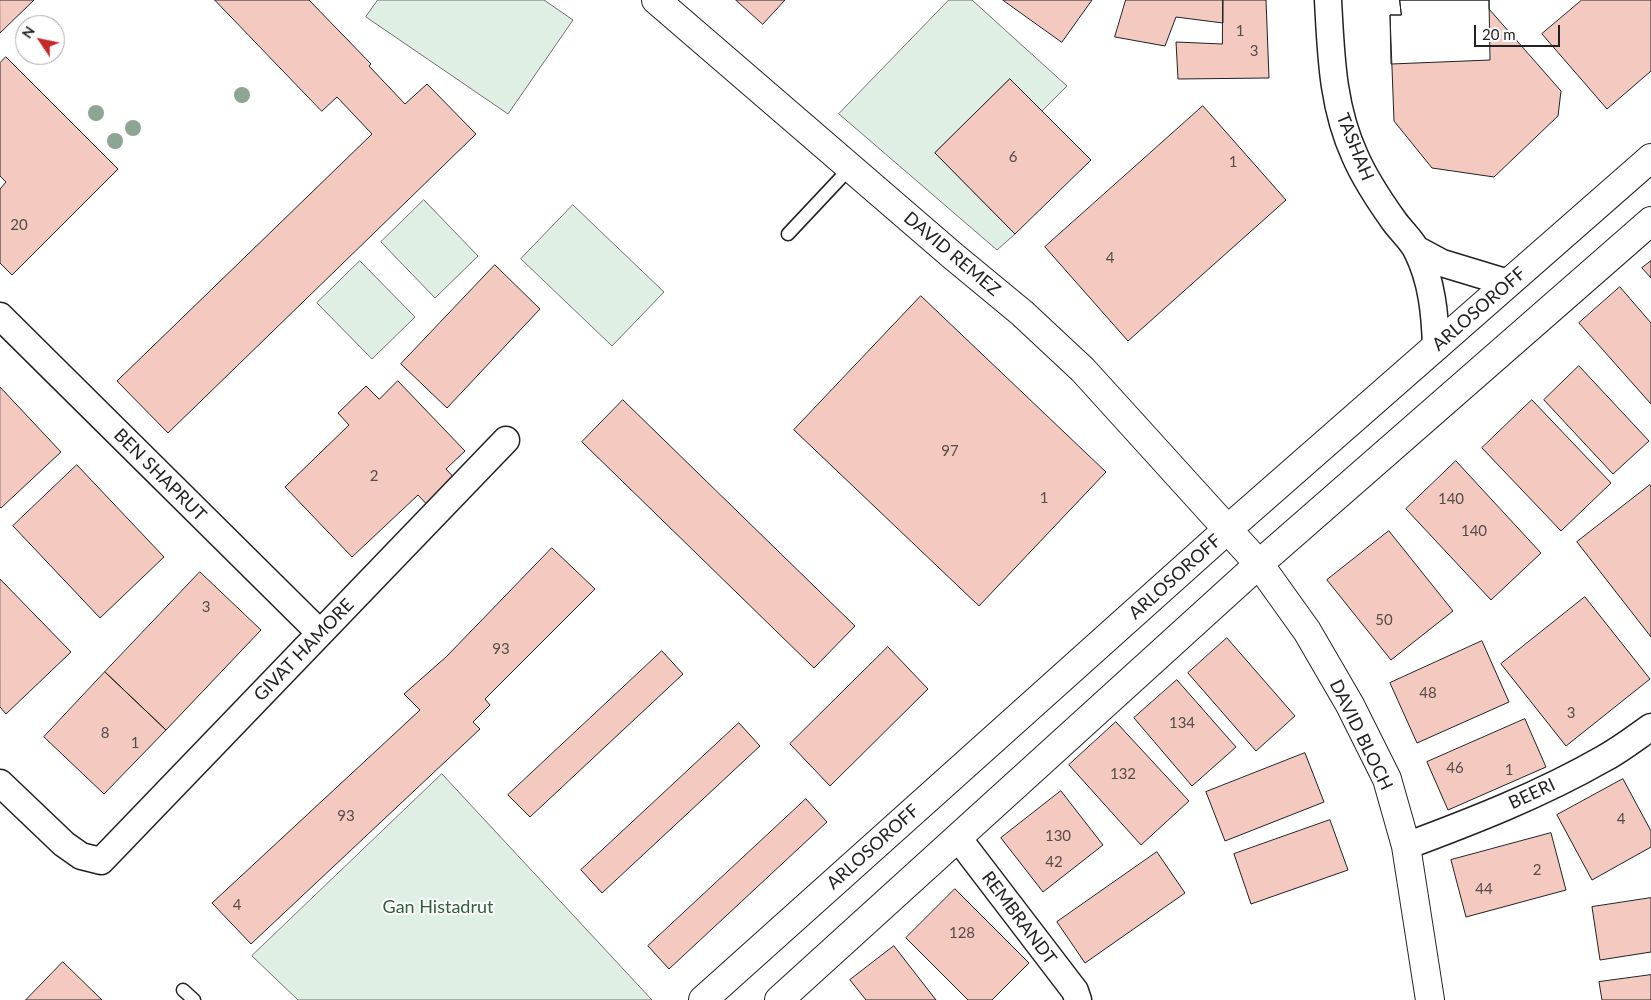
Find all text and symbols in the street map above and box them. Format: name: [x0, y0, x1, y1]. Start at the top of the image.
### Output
north arrow: [15, 15, 65, 65]
scale bar: [1476, 15, 1562, 47]
house number: 1: [1236, 22, 1244, 40]
text: N: [18, 23, 38, 41]
text: 20 m: [1482, 25, 1516, 43]
house number: 3: [1250, 42, 1258, 60]
street label: TASHAH: [1332, 110, 1378, 184]
house number: 6: [1009, 148, 1017, 166]
house number: 1: [1229, 153, 1237, 171]
street label: DAVID REMEZ: [899, 207, 1005, 301]
house number: 20: [10, 216, 28, 234]
house number: 4: [1106, 249, 1114, 267]
street label: ARLOSOROFF: [1428, 263, 1530, 355]
street label: BEN SHAPRUT: [109, 424, 211, 526]
house number: 97: [941, 442, 959, 460]
house number: 2: [370, 467, 378, 485]
house number: 1: [1040, 489, 1048, 507]
house number: 140: [1438, 490, 1464, 508]
house number: 140: [1461, 522, 1487, 540]
street label: ARLOSOROFF: [1124, 530, 1226, 624]
street label: GIVAT HAMORE: [250, 594, 358, 706]
house number: 3: [202, 598, 210, 616]
house number: 50: [1375, 611, 1393, 629]
house number: 93: [492, 640, 510, 658]
street label: DAVID BLOCH: [1325, 676, 1397, 794]
house number: 48: [1419, 684, 1437, 702]
house number: 3: [1567, 704, 1575, 722]
house number: 134: [1169, 714, 1195, 732]
house number: 8: [101, 724, 109, 742]
house number: 1: [131, 734, 139, 752]
house number: 46: [1446, 759, 1464, 777]
house number: 1: [1505, 761, 1513, 779]
house number: 132: [1110, 765, 1136, 783]
street label: BEERI: [1505, 774, 1559, 814]
street label: ARLOSOROFF: [822, 800, 924, 894]
house number: 93: [337, 807, 355, 825]
house number: 4: [1617, 810, 1625, 828]
house number: 130: [1045, 827, 1071, 845]
house number: 42: [1045, 853, 1063, 871]
house number: 2: [1533, 861, 1541, 879]
street label: REMBRANDT: [977, 867, 1061, 969]
house number: 44: [1475, 880, 1493, 898]
house number: 4: [233, 896, 241, 914]
park label: Gan Histadrut: [383, 896, 493, 918]
house number: 128: [949, 924, 975, 942]

